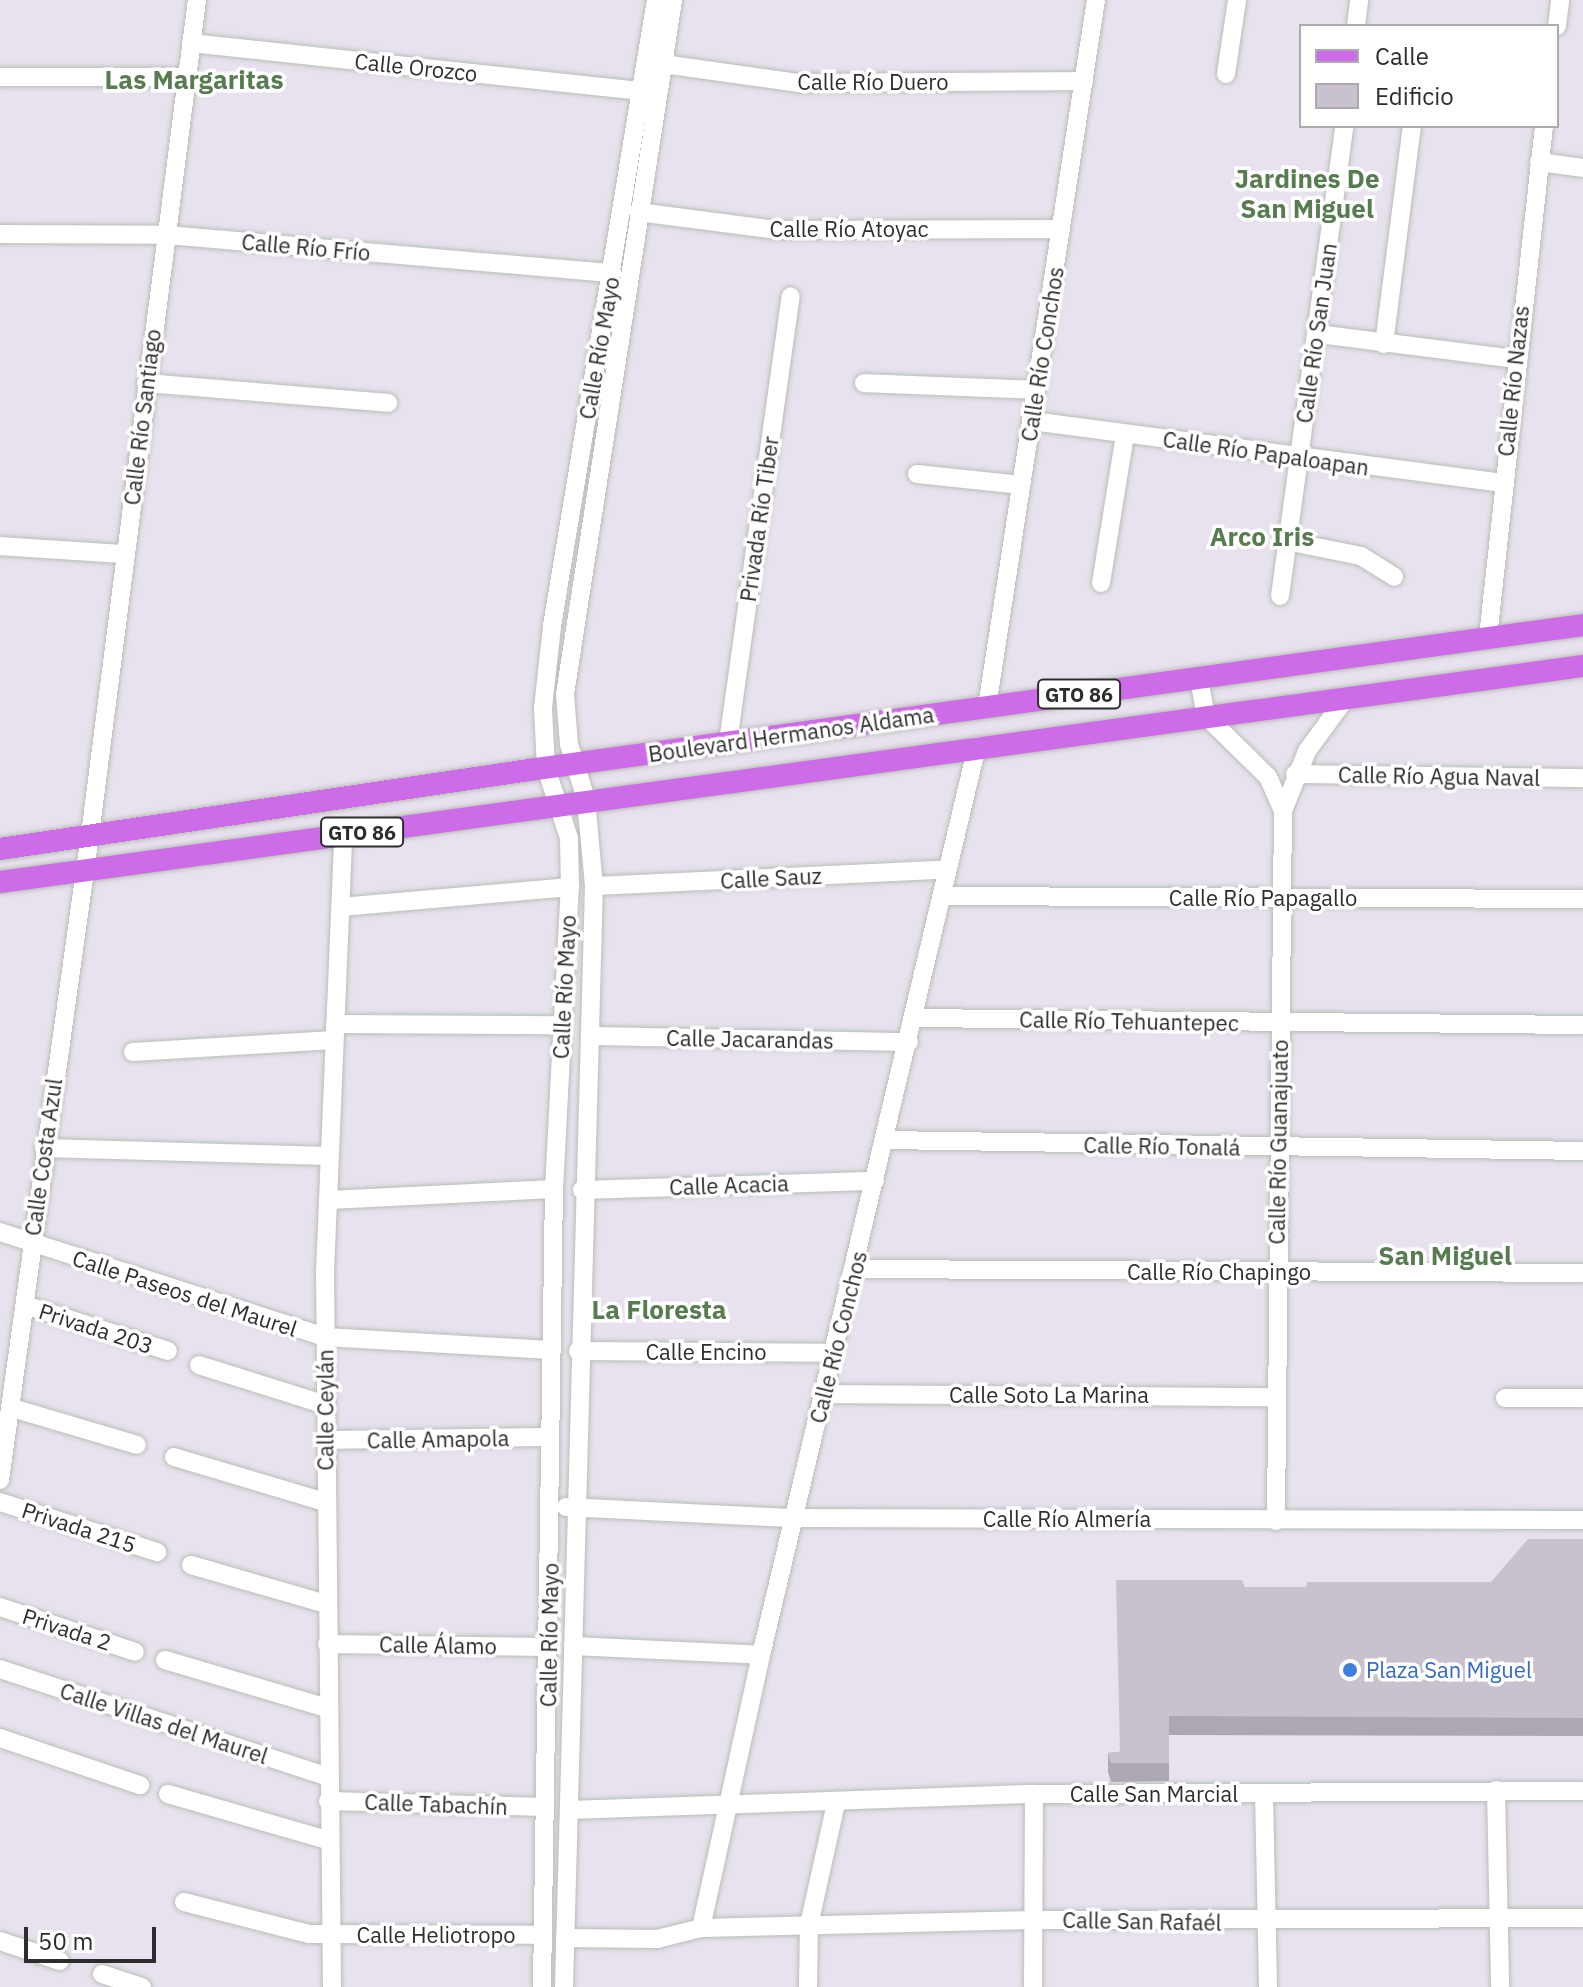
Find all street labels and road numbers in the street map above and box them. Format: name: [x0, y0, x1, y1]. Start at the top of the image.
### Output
street label: Calle Orozco: [353, 47, 479, 87]
street label: Calle Río Duero: [797, 69, 949, 95]
street label: Calle Río Atoyac: [770, 216, 928, 242]
street label: Calle Río Frío: [240, 228, 372, 266]
street label: Calle Río San Juan: [1290, 241, 1342, 425]
street label: Calle Río Conchos: [1015, 265, 1069, 443]
street label: Calle Río Mayo: [573, 275, 625, 421]
street label: Calle Río Nazas: [1492, 304, 1534, 458]
street label: Calle Río Santiago: [118, 327, 166, 507]
street label: Calle Río Papaloapan: [1161, 425, 1371, 481]
street label: Privada Río Tiber: [734, 435, 784, 603]
road number: GTO 86: [1037, 678, 1121, 710]
street label: Boulevard Hermanos Aldama: [646, 701, 936, 767]
street label: Calle Río Agua Naval: [1338, 761, 1540, 791]
road number: GTO 86: [320, 816, 404, 848]
street label: Calle Sauz: [719, 862, 823, 894]
street label: Calle Río Papagallo: [1169, 885, 1357, 911]
street label: Calle Río Mayo: [547, 914, 581, 1060]
street label: Calle Río Tehuantepec: [1019, 1006, 1239, 1036]
street label: Calle Jacarandas: [666, 1024, 834, 1054]
street label: Calle Río Guanajuato: [1263, 1039, 1293, 1245]
street label: Calle Costa Azul: [19, 1077, 67, 1237]
street label: Calle Río Tonalá: [1083, 1131, 1241, 1161]
street label: Calle Acacia: [669, 1170, 789, 1200]
street label: Calle Paseos del Maurel: [69, 1244, 301, 1342]
street label: Calle Río Conchos: [804, 1248, 872, 1426]
street label: Calle Río Chapingo: [1127, 1259, 1311, 1285]
street label: Privada 203: [36, 1297, 156, 1359]
street label: Calle Encino: [645, 1339, 767, 1365]
street label: Calle Ceylán: [312, 1349, 338, 1471]
street label: Calle Soto La Marina: [949, 1382, 1149, 1408]
street label: Calle Amapola: [367, 1425, 509, 1453]
street label: Privada 215: [19, 1496, 139, 1558]
street label: Calle Río Almería: [983, 1506, 1151, 1532]
street label: Calle Río Mayo: [535, 1563, 563, 1707]
street label: Privada 2: [19, 1602, 115, 1656]
street label: Calle Álamo: [379, 1631, 497, 1659]
street label: Calle Villas del Maurel: [57, 1677, 271, 1769]
street label: Calle San Marcial: [1070, 1781, 1238, 1807]
street label: Calle Tabachín: [364, 1788, 508, 1820]
street label: Calle San Rafaél: [1062, 1906, 1222, 1936]
street label: Calle Heliotropo: [356, 1922, 516, 1948]

